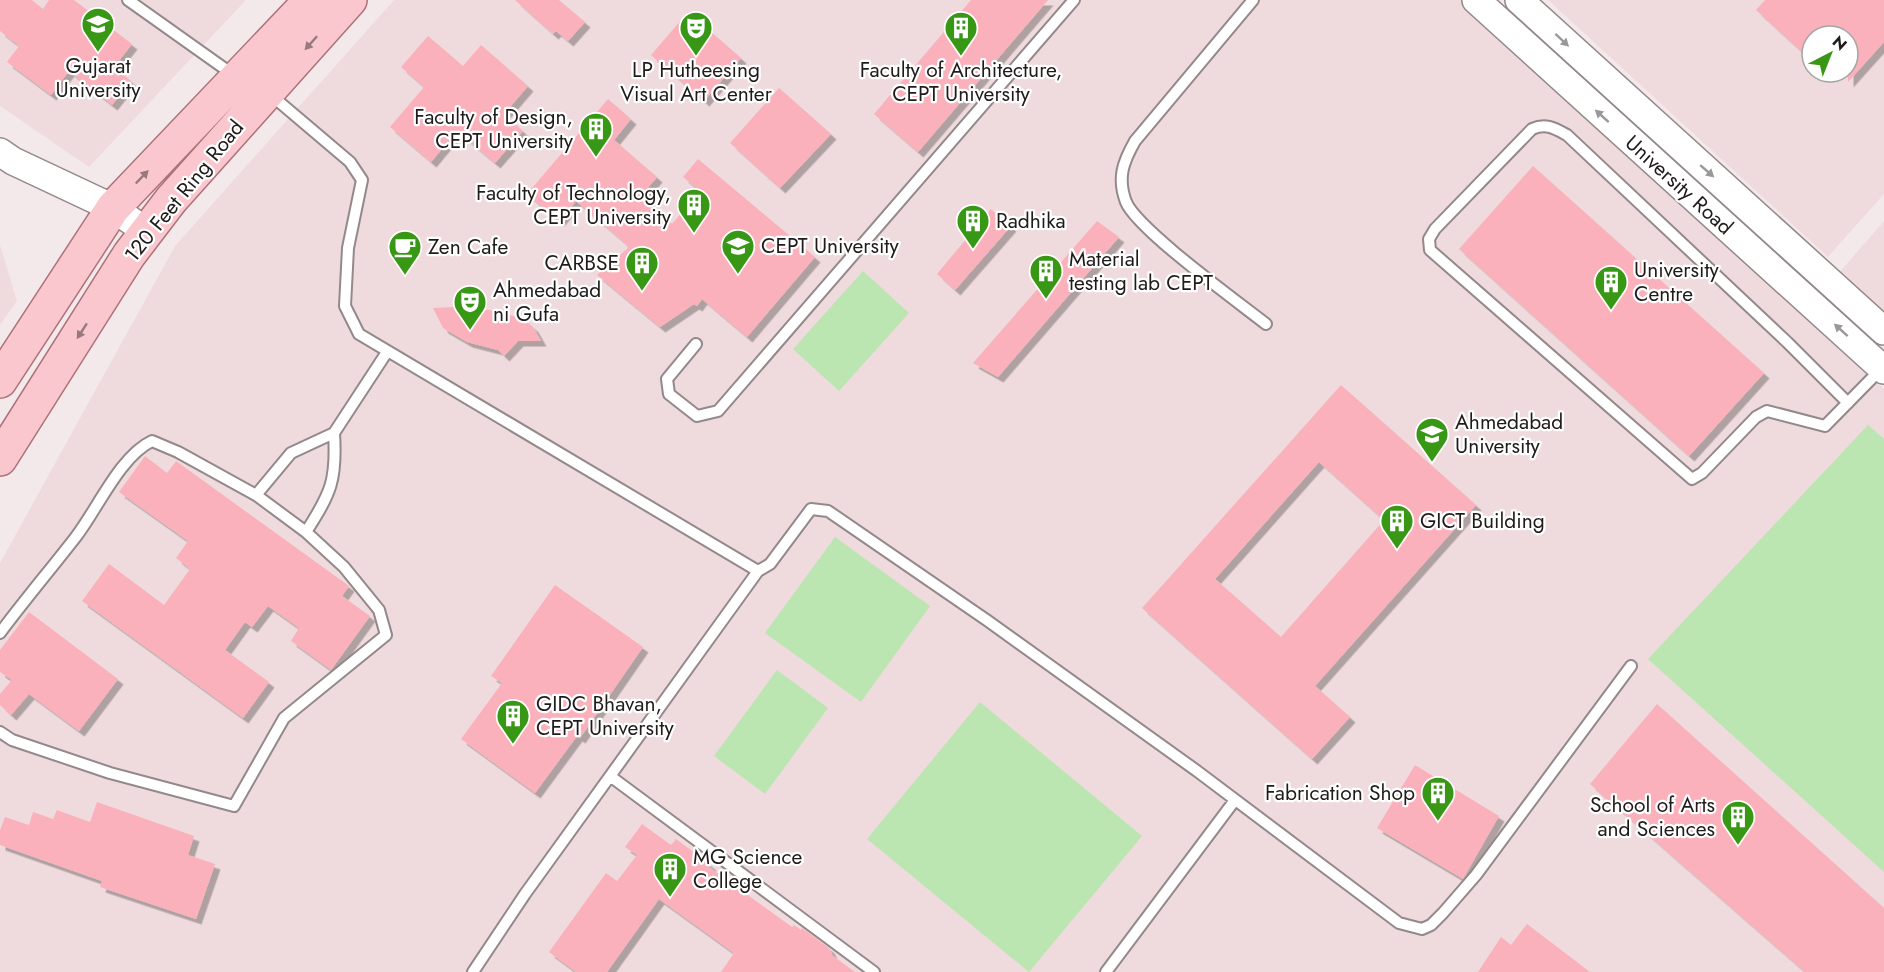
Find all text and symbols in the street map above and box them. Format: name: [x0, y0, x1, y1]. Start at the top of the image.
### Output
school or university icon: Gujarat University: [80, 6, 116, 53]
theatre icon: LP Hutheesing Visual Art Center: [678, 10, 714, 57]
building icon: Faculty of Architecture, CEPT University: [943, 10, 979, 57]
north arrow: [1800, 24, 1860, 84]
text: N: [1827, 30, 1852, 56]
one-way arrow: [1554, 33, 1569, 47]
one-way arrow: [304, 36, 318, 51]
place label: Gujarat University: [56, 51, 141, 105]
place label: LP Hutheesing Visual Art Center: [620, 55, 773, 109]
place label: Faculty of Architecture, CEPT University: [860, 55, 1062, 109]
place label: Faculty of Design, CEPT University: [414, 102, 574, 156]
one-way arrow: [1595, 110, 1610, 123]
building icon: Faculty of Design, CEPT University: [578, 111, 614, 158]
street label: 120 Feet Ring Road: [117, 114, 251, 268]
street label: University Road: [1618, 128, 1740, 242]
one-way arrow: [1699, 164, 1715, 177]
one-way arrow: [135, 169, 149, 184]
place label: Faculty of Technology, CEPT University: [476, 178, 672, 232]
building icon: Faculty of Technology, CEPT University: [676, 187, 712, 234]
building icon: Radhika: [955, 203, 991, 250]
place label: Radhika: [996, 206, 1066, 236]
school or university icon: CEPT University: [720, 228, 756, 275]
cafe icon: Zen Cafe: [387, 229, 423, 276]
place label: CEPT University: [761, 231, 899, 261]
place label: Zen Cafe: [428, 232, 508, 262]
place label: Material testing lab CEPT: [1069, 244, 1213, 298]
building icon: CARBSE: [624, 245, 660, 292]
place label: CARBSE: [545, 248, 619, 278]
building icon: Material testing lab CEPT: [1028, 253, 1064, 300]
place label: University Centre: [1634, 255, 1720, 309]
building icon: University Centre: [1593, 264, 1629, 311]
place label: Ahmedabad ni Gufa: [493, 275, 601, 329]
theatre icon: Ahmedabad ni Gufa: [452, 284, 488, 331]
one-way arrow: [77, 323, 88, 339]
one-way arrow: [1833, 323, 1848, 337]
place label: Ahmedabad University: [1455, 407, 1563, 461]
school or university icon: Ahmedabad University: [1414, 416, 1450, 463]
building icon: GICT Building: [1379, 503, 1415, 550]
place label: GICT Building: [1420, 506, 1545, 536]
place label: GIDC Bhavan, CEPT University: [536, 689, 674, 743]
building icon: GIDC Bhavan, CEPT University: [495, 698, 531, 745]
building icon: Fabrication Shop: [1420, 775, 1456, 822]
place label: Fabrication Shop: [1265, 778, 1415, 808]
place label: School of Arts and Sciences: [1590, 790, 1715, 844]
building icon: School of Arts and Sciences: [1720, 799, 1756, 846]
place label: MG Science College: [693, 842, 802, 896]
building icon: MG Science College: [652, 851, 688, 898]

